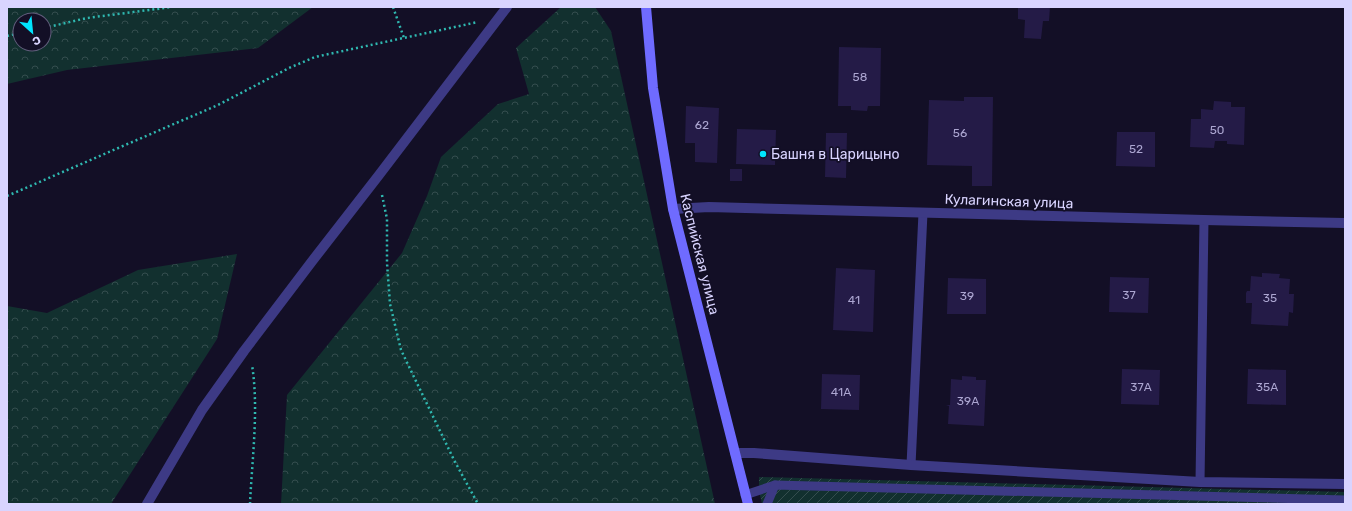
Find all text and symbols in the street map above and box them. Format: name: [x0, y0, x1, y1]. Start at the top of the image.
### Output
north arrow: [12, 12, 52, 52]
text: С: [30, 33, 43, 48]
house number: 58: [853, 70, 867, 84]
house number: 62: [695, 118, 709, 132]
house number: 50: [1210, 123, 1224, 137]
house number: 56: [953, 126, 967, 140]
house number: 52: [1129, 142, 1143, 156]
place label: Башня в Царицыно: [771, 146, 900, 163]
marker: Башня в Царицыно: [758, 149, 768, 159]
street label: Кулагинская улица: [944, 191, 1074, 212]
street label: Каспийская улица: [676, 192, 723, 316]
house number: 37: [1122, 288, 1136, 302]
house number: 39: [960, 289, 974, 303]
house number: 35: [1263, 291, 1277, 305]
house number: 41: [848, 293, 860, 307]
house number: 37А: [1130, 380, 1152, 394]
house number: 35А: [1256, 380, 1278, 394]
house number: 41А: [831, 385, 851, 399]
house number: 39А: [957, 394, 979, 408]

